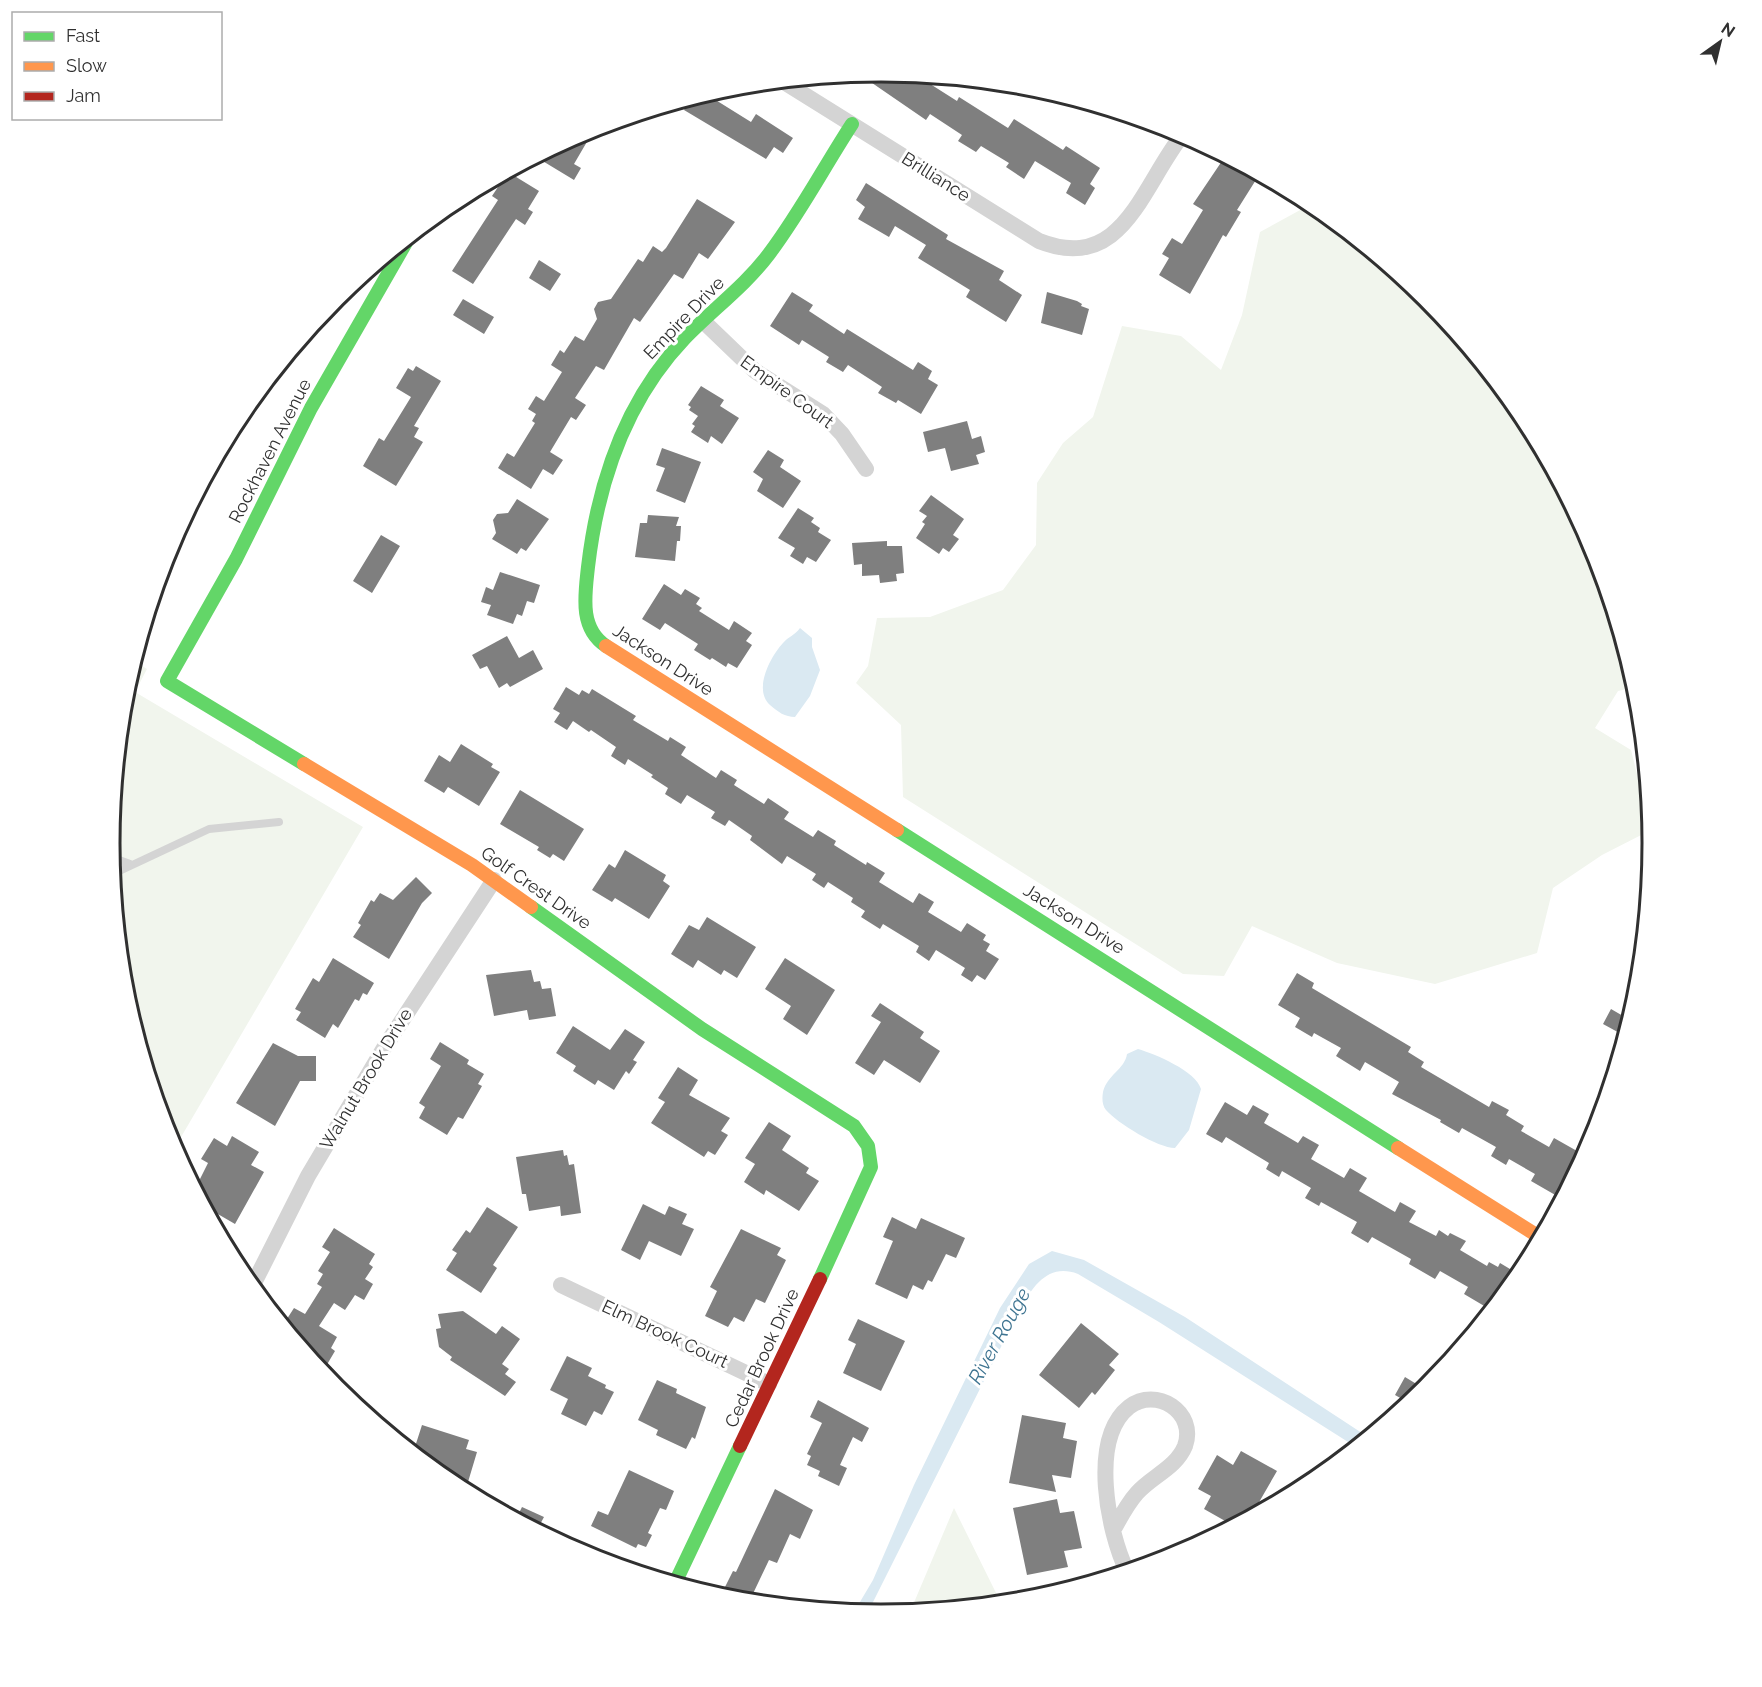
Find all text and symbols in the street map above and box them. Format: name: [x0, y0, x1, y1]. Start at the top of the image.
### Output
legend: [12, 12, 222, 120]
north arrow: [1690, 12, 1750, 72]
text: N: [1718, 19, 1738, 41]
text: Fast: [66, 25, 100, 46]
text: Slow: [66, 55, 107, 76]
text: Jam: [66, 85, 101, 106]
street label: Brilliance: [898, 147, 975, 206]
street label: Empire Drive: [639, 272, 729, 363]
street label: Empire Court: [737, 351, 838, 432]
street label: Rockhaven Avenue: [224, 375, 315, 526]
street label: Jackson Drive: [609, 619, 718, 700]
street label: Golf Crest Drive: [477, 842, 596, 934]
street label: Jackson Drive: [1020, 879, 1129, 958]
street label: Walnut Brook Drive: [315, 1004, 416, 1153]
water label: River Rouge: [963, 1283, 1035, 1388]
street label: Cedar Brook Drive: [720, 1285, 803, 1431]
street label: Elm Brook Court: [599, 1295, 732, 1372]

